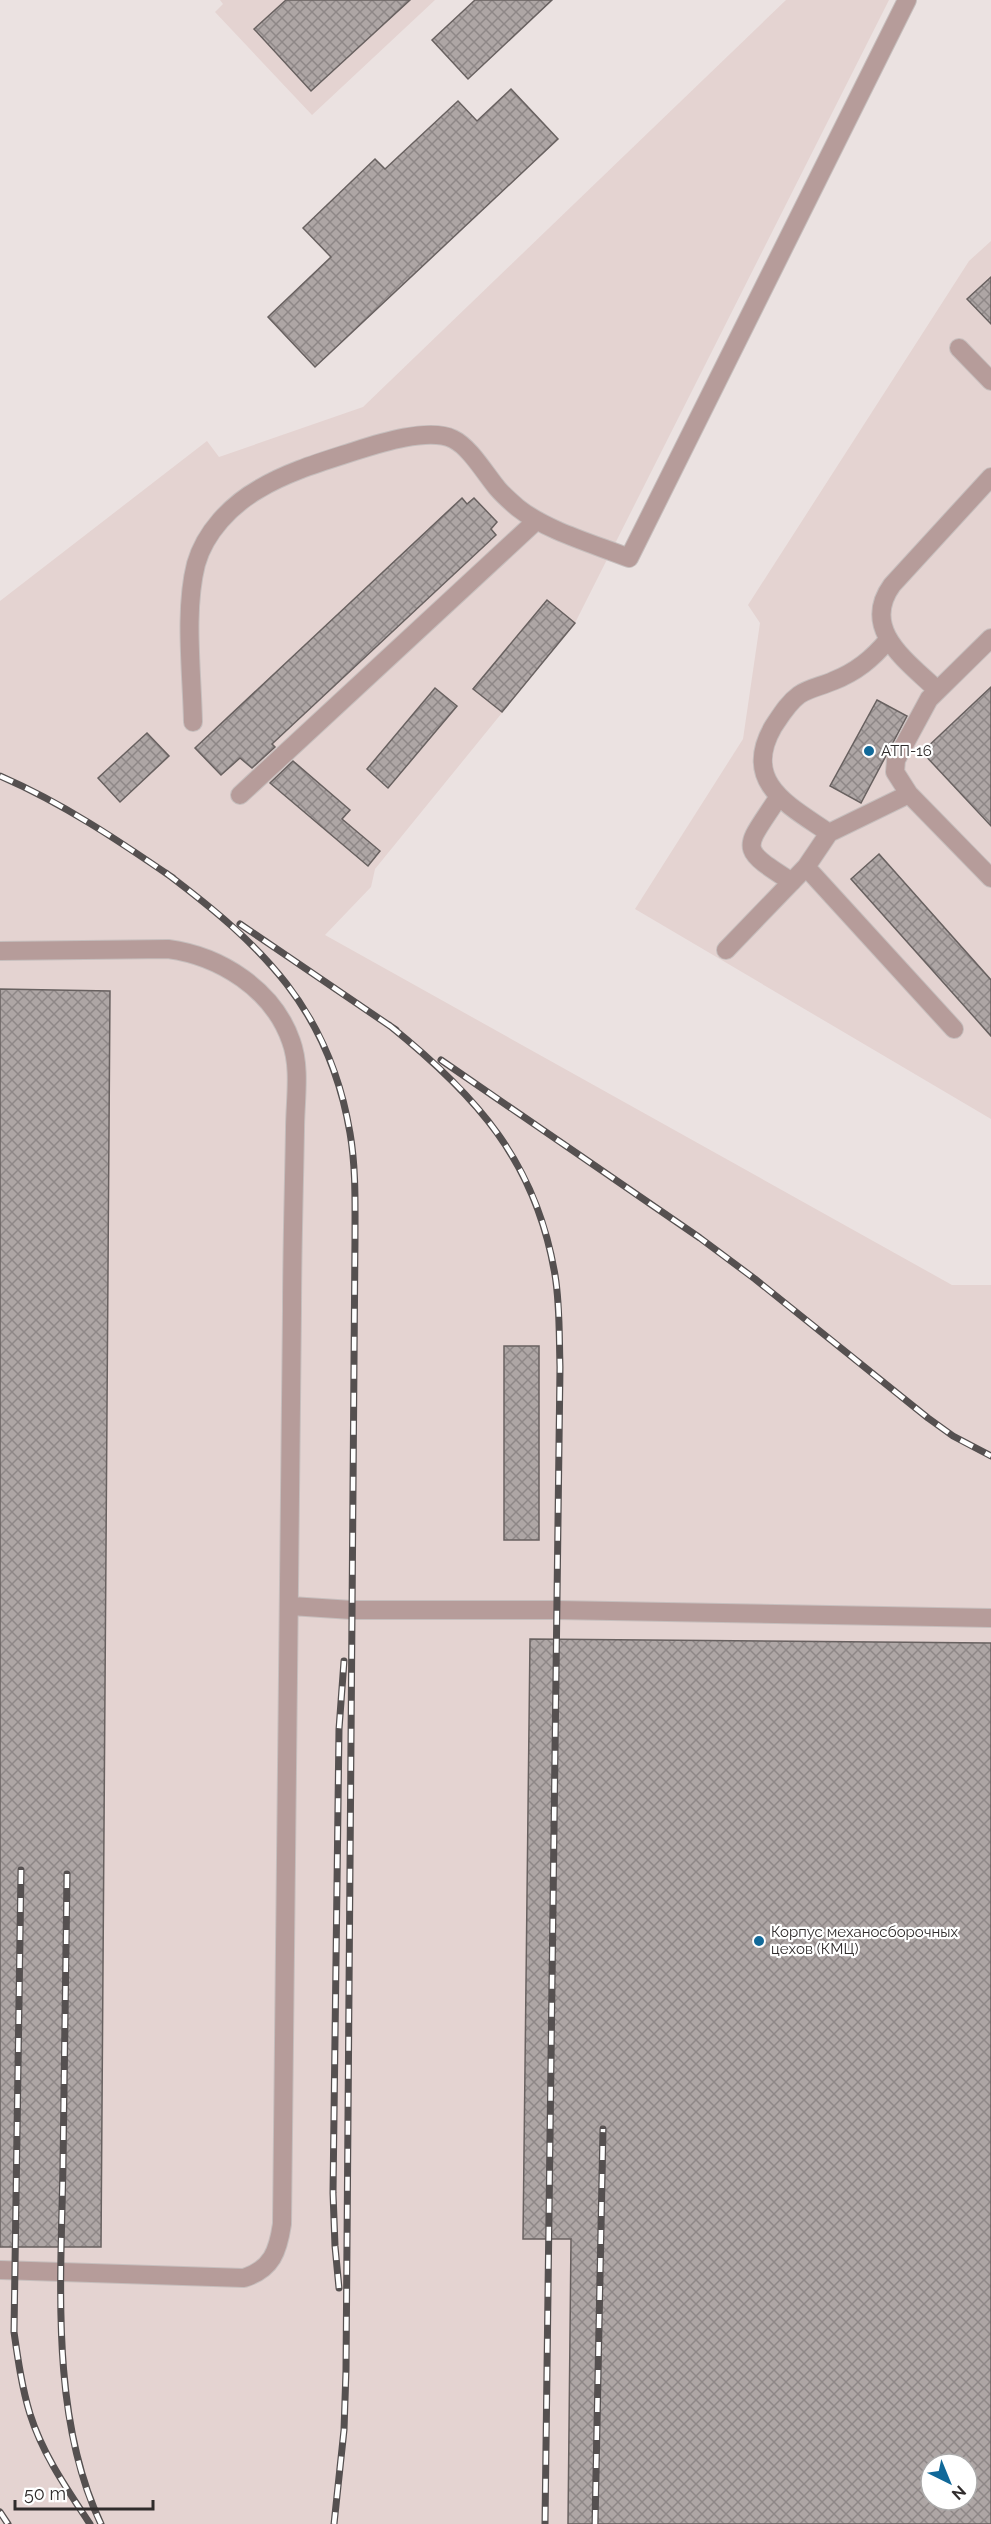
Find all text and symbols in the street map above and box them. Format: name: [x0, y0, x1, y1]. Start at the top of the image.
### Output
place label: АТП-16: [881, 742, 932, 760]
marker: АТП-16: [862, 744, 876, 758]
place label: Корпус механосборочных цехов (КМЦ): [771, 1923, 958, 1958]
marker: Корпус механосборочных цехов (КМЦ): [752, 1934, 766, 1948]
north arrow: [919, 2452, 979, 2512]
scale bar: [15, 2473, 153, 2511]
text: N: [948, 2481, 970, 2504]
text: 50 m: [24, 2483, 66, 2504]

